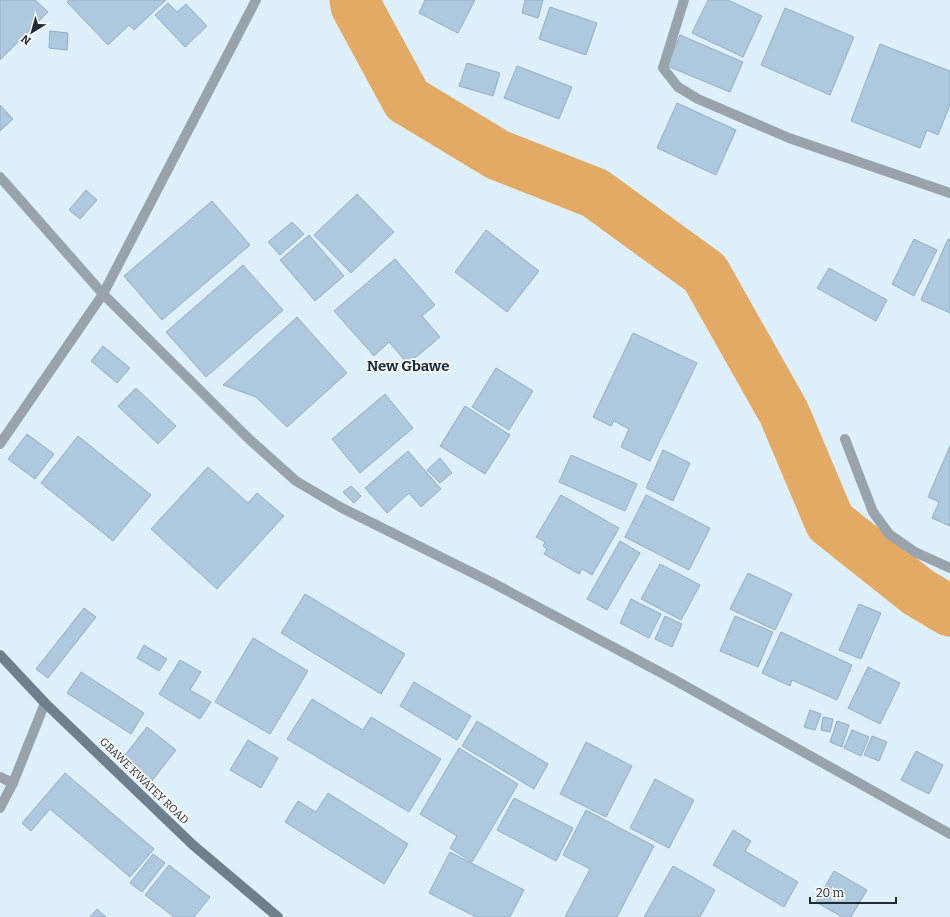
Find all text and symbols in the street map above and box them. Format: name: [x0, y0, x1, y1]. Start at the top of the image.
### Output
north arrow: [12, 12, 52, 52]
text: N: [19, 32, 34, 47]
district label: New Gbawe: [367, 357, 449, 375]
street label: GBAWE KWATEY ROAD: [97, 735, 191, 827]
scale bar: [810, 879, 896, 905]
text: 20 m: [816, 886, 845, 900]

